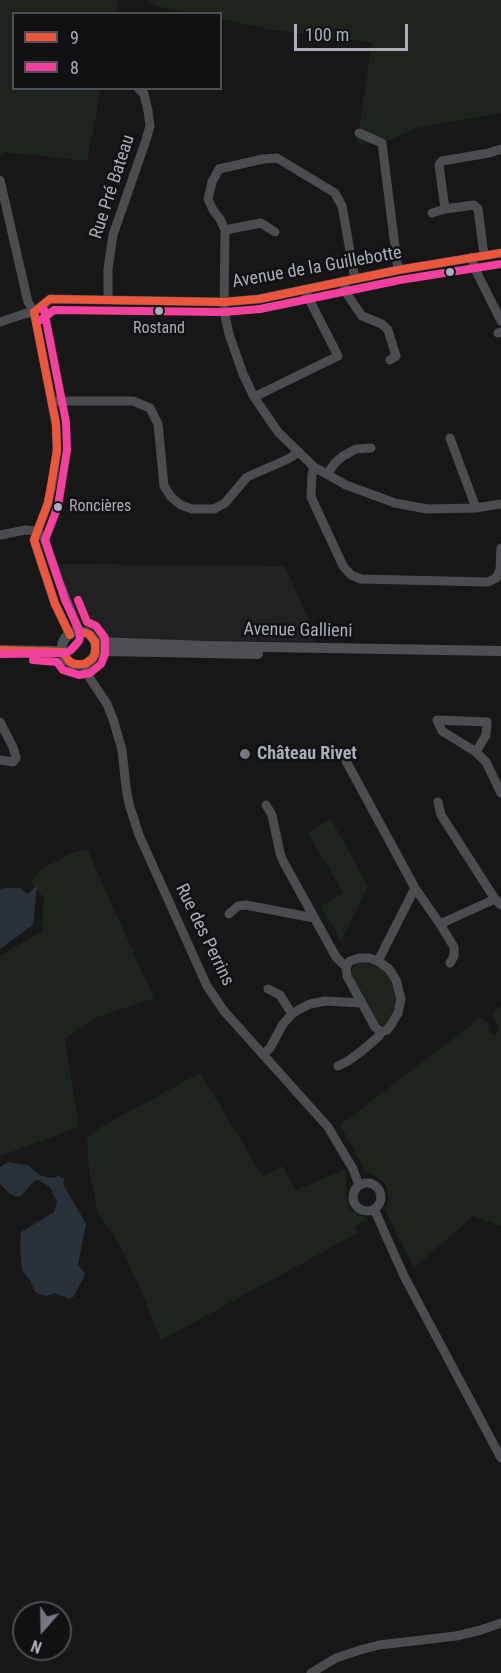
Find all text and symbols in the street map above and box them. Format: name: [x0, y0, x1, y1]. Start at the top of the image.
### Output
legend: [12, 12, 222, 90]
scale bar: [297, 12, 411, 50]
text: 100 m: [305, 24, 349, 45]
text: 9: [70, 27, 79, 48]
text: 8: [70, 57, 79, 78]
street label: Rue Pré Bateau: [86, 132, 140, 242]
street label: Avenue de la Guillebotte: [231, 242, 403, 294]
unlabelled marker: [444, 266, 456, 278]
marker: Rostand: [153, 305, 165, 317]
place label: Rostand: [133, 319, 185, 339]
place label: Roncières: [69, 497, 131, 517]
marker: Roncières: [52, 501, 64, 513]
street label: Avenue Gallieni: [243, 619, 353, 643]
place label: Château Rivet: [257, 743, 357, 765]
marker: Château Rivet: [238, 747, 252, 761]
street label: Rue des Perrins: [170, 880, 238, 990]
north arrow: [12, 1601, 72, 1661]
text: N: [29, 1636, 44, 1657]

